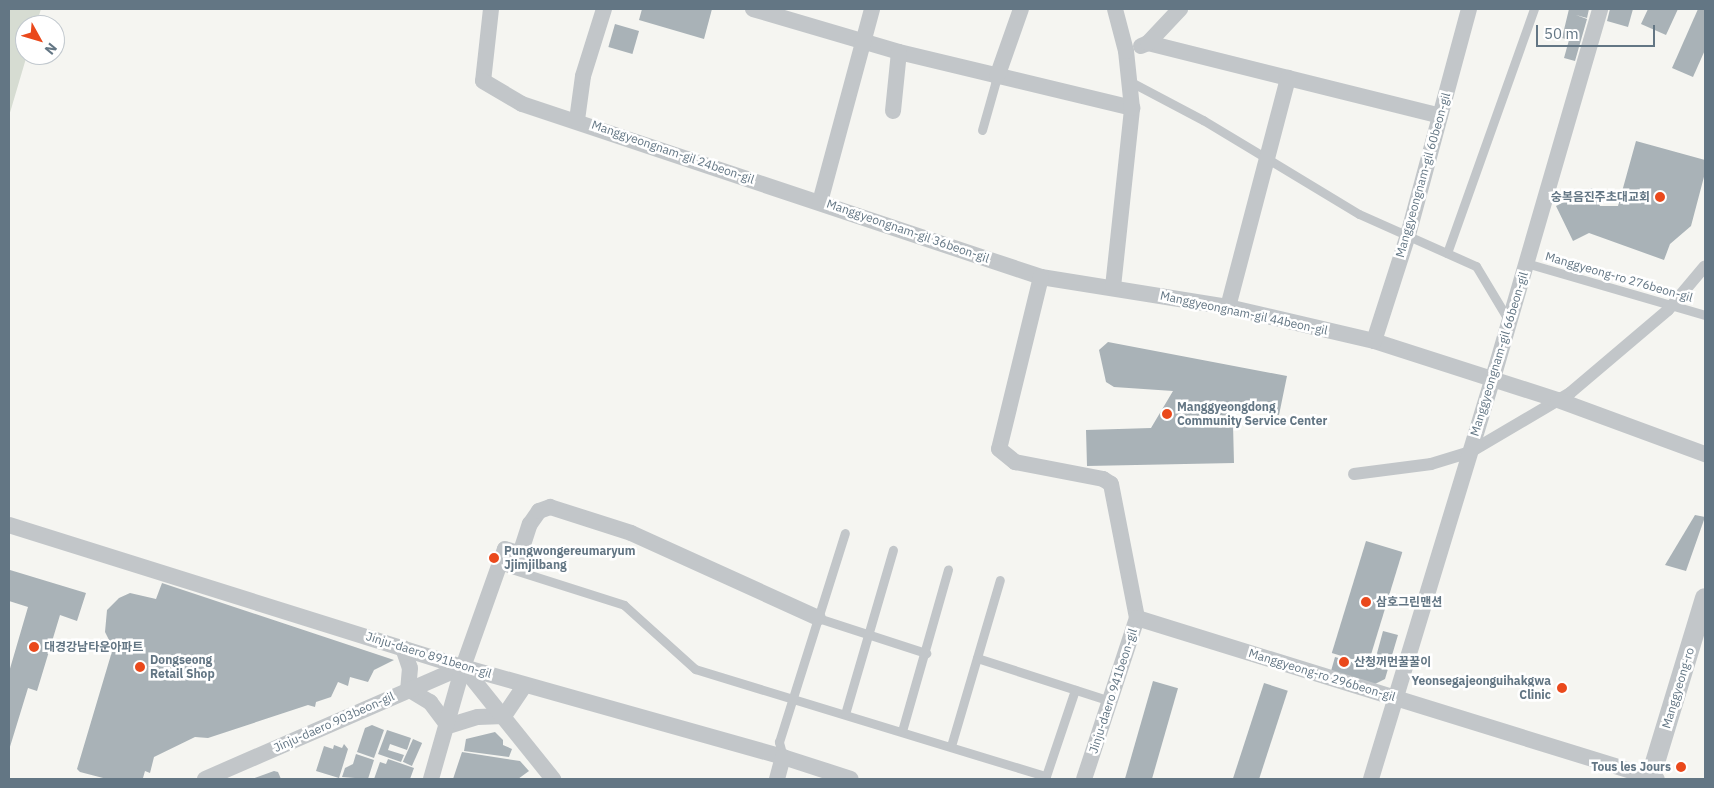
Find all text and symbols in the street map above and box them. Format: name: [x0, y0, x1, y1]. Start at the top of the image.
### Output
north arrow: [15, 15, 65, 65]
scale bar: [1539, 15, 1658, 47]
text: 50 m: [1544, 24, 1579, 43]
text: N: [41, 39, 61, 58]
street label: Manggyeongnam-gil 60beon-gil: [1393, 91, 1453, 259]
street label: Manggyeongnam-gil 24beon-gil: [590, 117, 756, 187]
place label: 숭복음진주초대교회: [1551, 190, 1650, 204]
marker: 숭복음진주초대교회: [1654, 191, 1666, 203]
street label: Manggyeongnam-gil 36beon-gil: [825, 196, 991, 266]
street label: Manggyeong-ro 276beon-gil: [1544, 249, 1694, 305]
street label: Manggyeongnam-gil 66beon-gil: [1467, 270, 1531, 438]
street label: Manggyeongnam-gil 44beon-gil: [1159, 288, 1329, 338]
place label: Manggyeongdong Community Service Center: [1177, 400, 1327, 428]
marker: Manggyeongdong Community Service Center: [1161, 408, 1173, 420]
place label: Pungwongereumaryum Jjimjilbang: [504, 544, 635, 572]
marker: Pungwongereumaryum Jjimjilbang: [488, 552, 500, 564]
place label: 삼호그린맨션: [1376, 595, 1442, 609]
marker: 삼호그린맨션: [1360, 596, 1372, 608]
street label: Jinju-daero 941beon-gil: [1086, 627, 1140, 755]
street label: Jinju-daero 891beon-gil: [364, 629, 494, 681]
place label: 대경강남타운아파트: [44, 640, 143, 654]
marker: 대경강남타운아파트: [28, 641, 40, 653]
street label: Manggyeong-ro 296beon-gil: [1247, 646, 1397, 704]
street label: Manggyeong-ro: [1659, 646, 1697, 730]
place label: Dongseong Retail Shop: [150, 653, 215, 681]
place label: 산청꺼먼꿀꿀이: [1354, 655, 1431, 669]
marker: 산청꺼먼꿀꿀이: [1338, 656, 1350, 668]
marker: Dongseong Retail Shop: [134, 661, 146, 673]
place label: Yeonsegajeonguihakgwa Clinic: [1412, 674, 1551, 702]
marker: Yeonsegajeonguihakgwa Clinic: [1555, 681, 1569, 695]
street label: Jinju-daero 903beon-gil: [271, 689, 397, 755]
place label: Tous les Jours: [1591, 760, 1671, 774]
marker: Tous les Jours: [1675, 761, 1687, 773]

